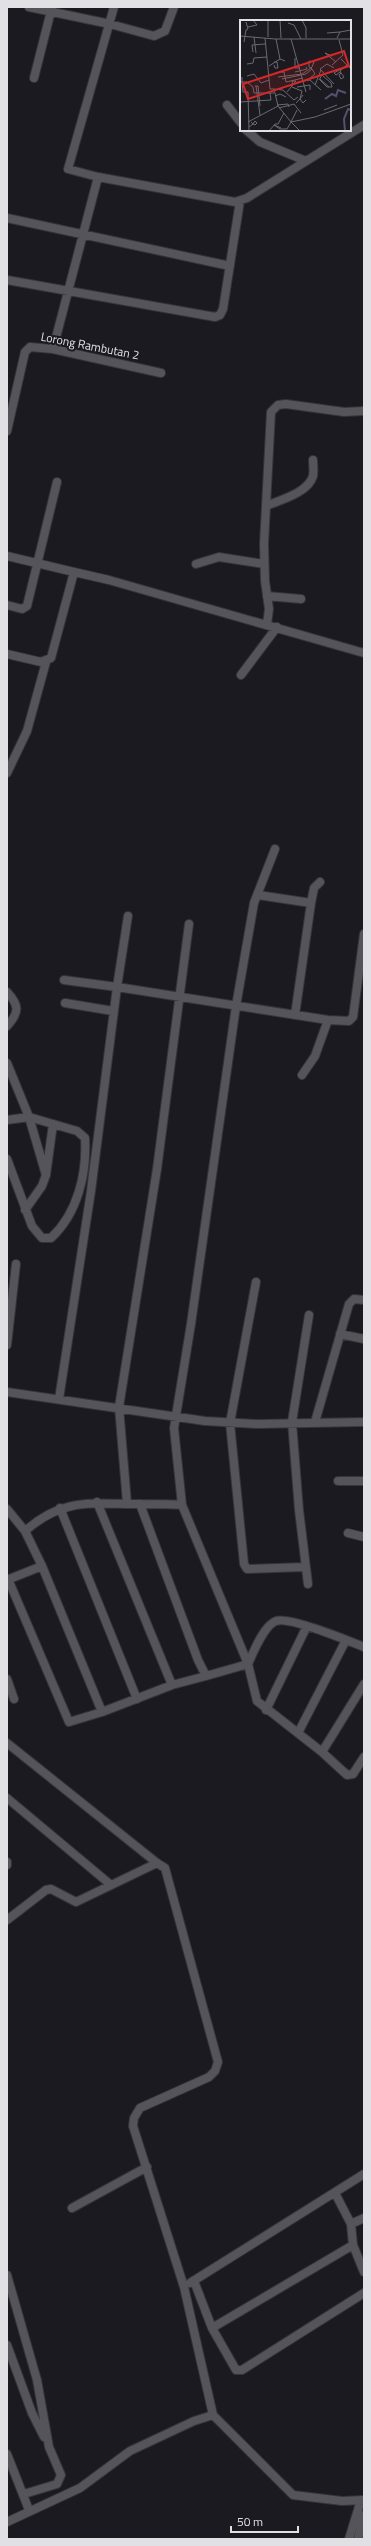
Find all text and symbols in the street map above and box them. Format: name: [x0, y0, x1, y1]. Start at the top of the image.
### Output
inset map: [240, 20, 351, 131]
street label: Lorong Rambutan 2: [39, 327, 141, 364]
scale bar: [231, 2508, 298, 2534]
text: 50 m: [237, 2512, 263, 2531]

